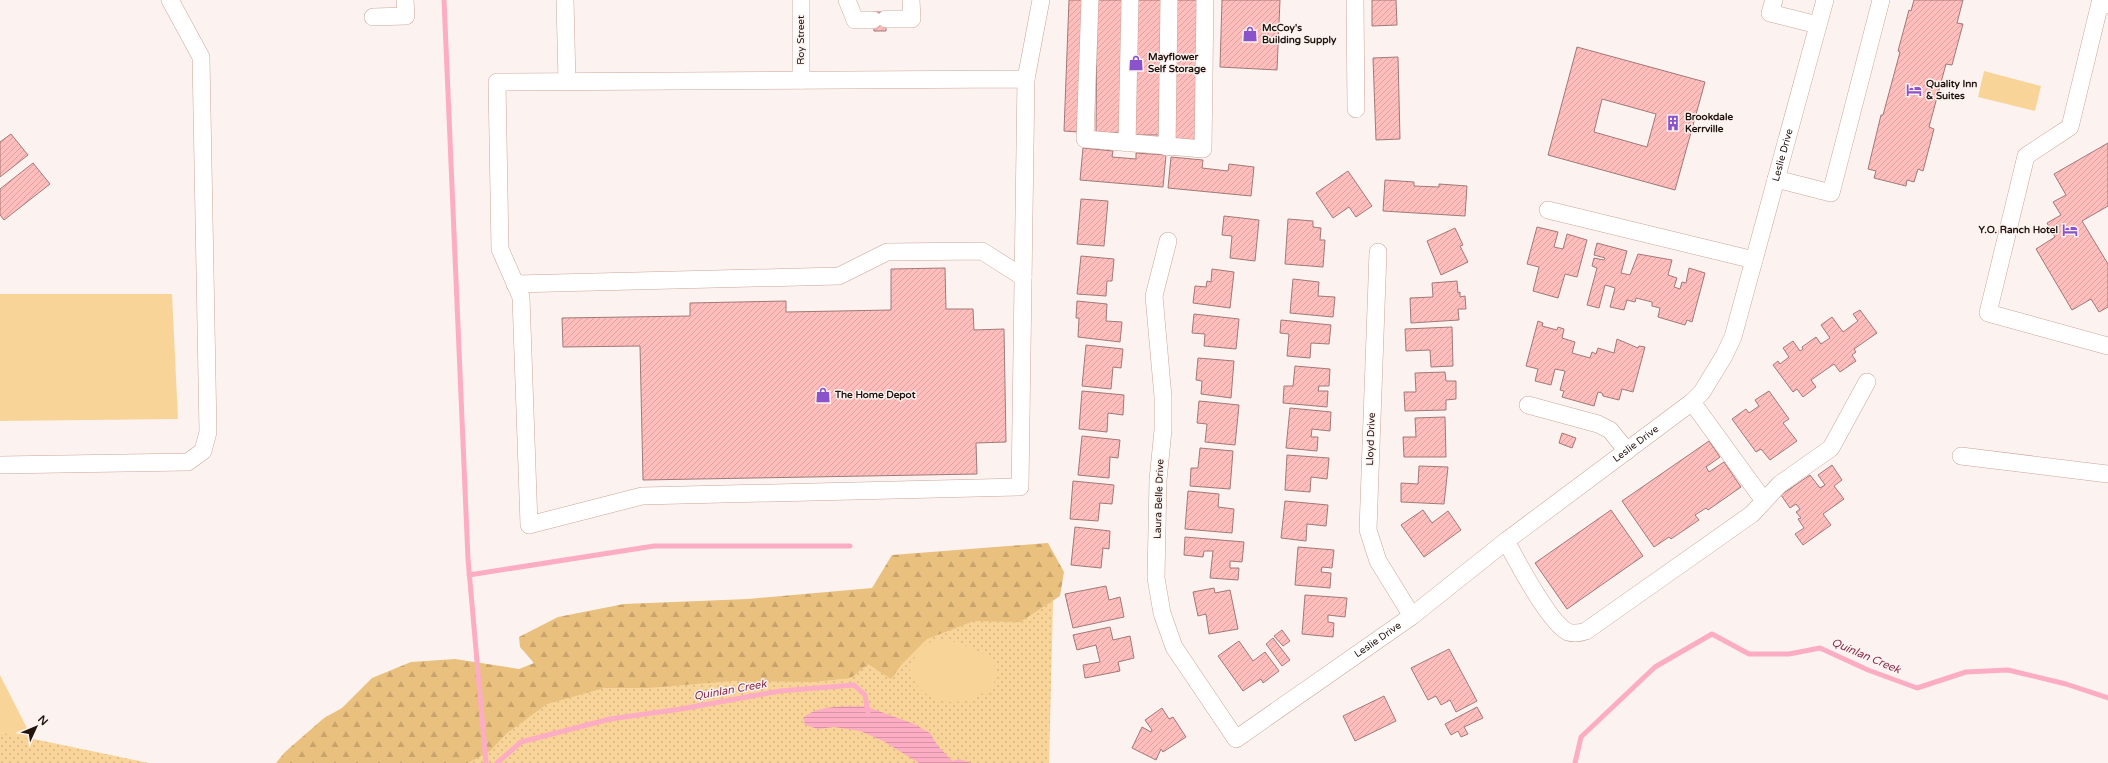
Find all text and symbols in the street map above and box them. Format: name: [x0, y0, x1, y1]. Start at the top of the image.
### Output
street label: Roy Street: [795, 15, 807, 65]
place label: McCoy's Building Supply: [1262, 22, 1337, 46]
shop icon: McCoy's Building Supply: [1241, 25, 1259, 43]
place label: Mayflower Self Storage: [1148, 51, 1206, 75]
shop icon: Mayflower Self Storage: [1127, 54, 1145, 72]
place label: Quality Inn & Suites: [1926, 78, 1977, 102]
hotel icon: Quality Inn & Suites: [1905, 81, 1923, 99]
place label: Brookdale Kerrville: [1685, 111, 1733, 135]
building icon: Brookdale Kerrville: [1664, 114, 1682, 132]
street label: Leslie Drive: [1770, 127, 1796, 183]
hotel icon: Y.O. Ranch Hotel: [2061, 221, 2079, 239]
place label: Y.O. Ranch Hotel: [1978, 224, 2058, 236]
shop icon: The Home Depot: [814, 386, 832, 404]
place label: The Home Depot: [834, 389, 916, 401]
street label: Lloyd Drive: [1364, 412, 1378, 466]
street label: Leslie Drive: [1611, 423, 1661, 465]
street label: Laura Belle Drive: [1152, 459, 1166, 539]
street label: Leslie Drive: [1352, 619, 1404, 660]
water label: Quinlan Creek: [1830, 636, 1903, 677]
water label: Quinlan Creek: [693, 677, 768, 703]
north arrow: [16, 707, 56, 747]
text: N: [35, 713, 51, 728]

